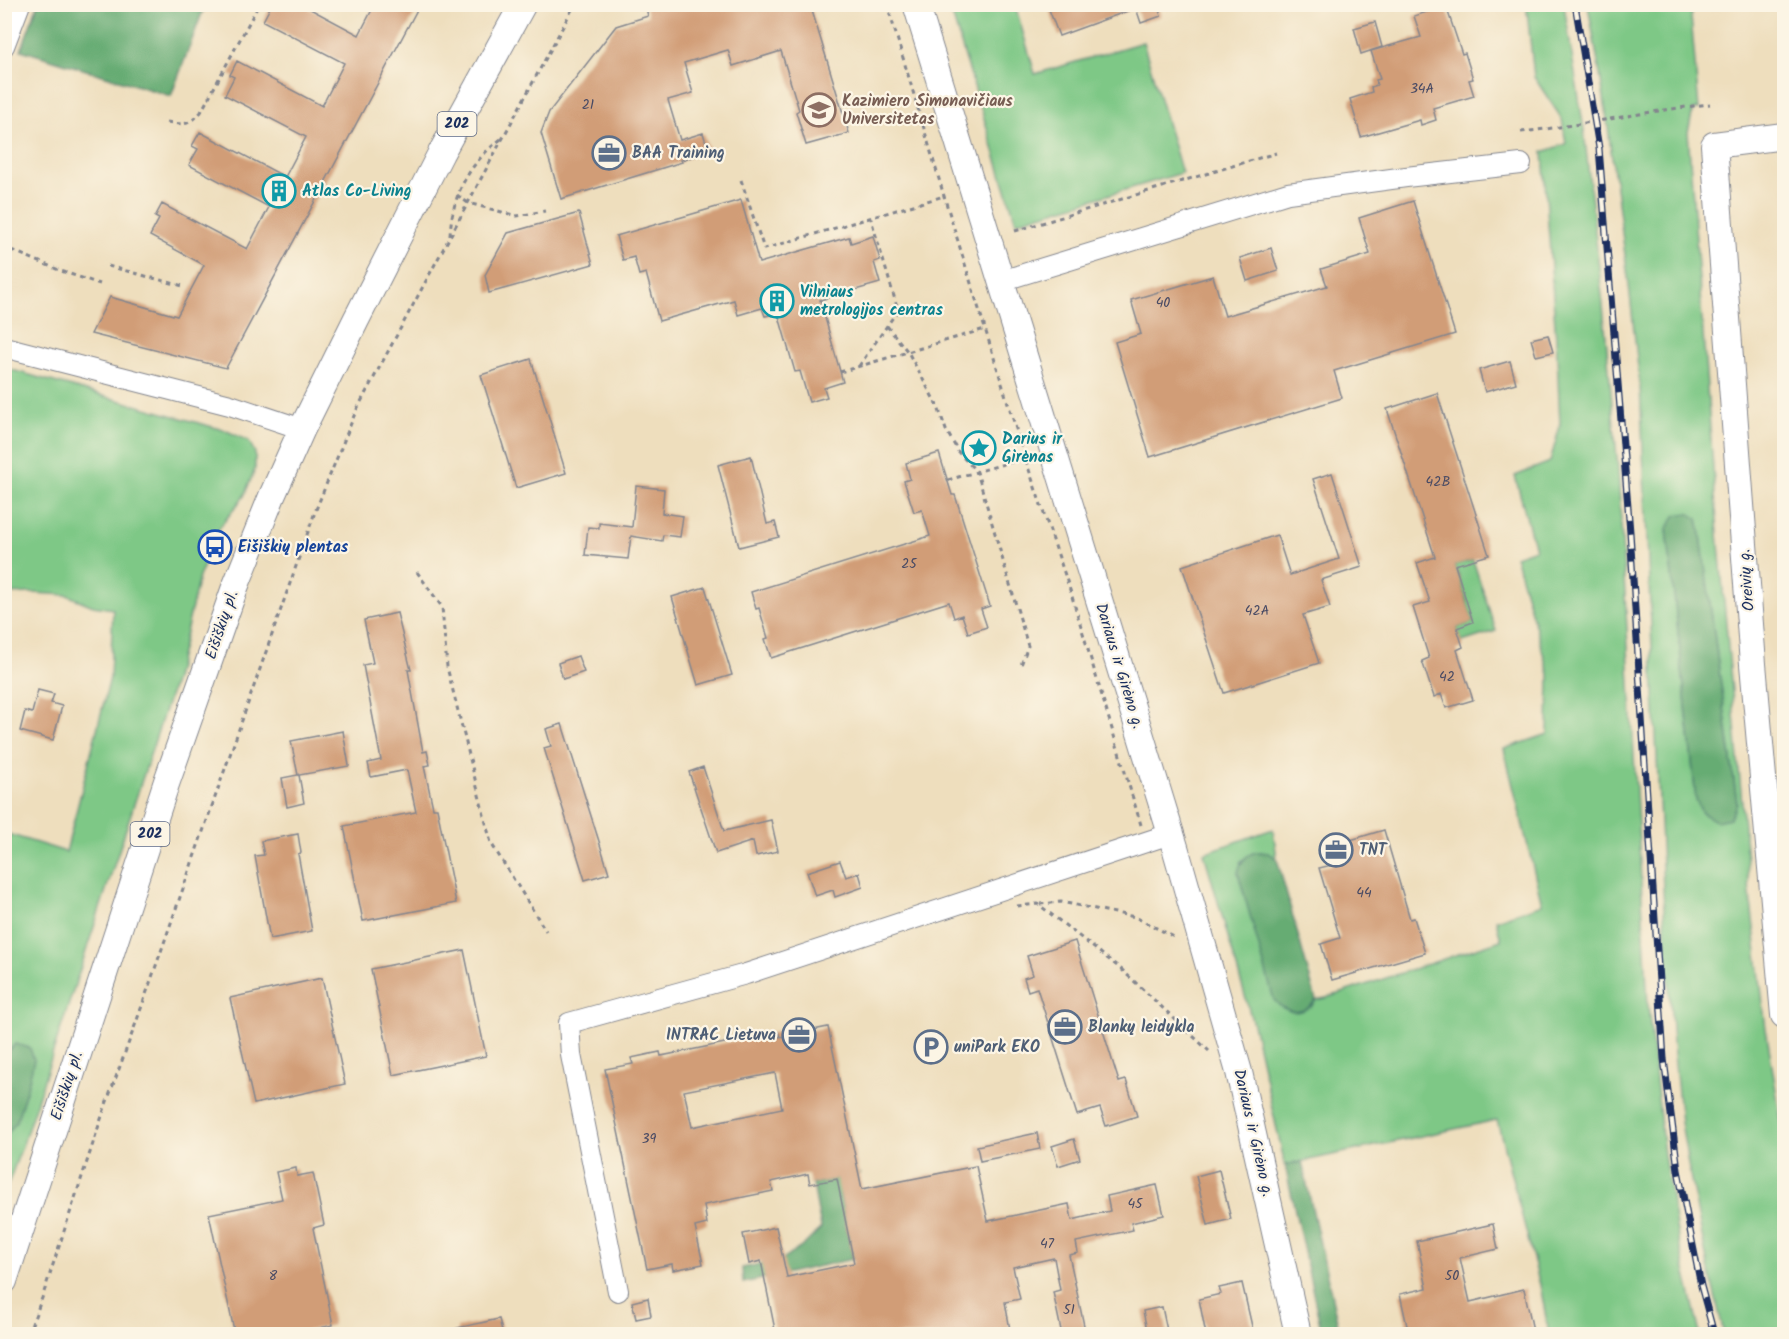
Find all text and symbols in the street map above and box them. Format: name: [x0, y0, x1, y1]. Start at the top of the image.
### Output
house number: 34A: [1410, 78, 1434, 100]
place label: Kazimiero Simonavičiaus Universitetas: [842, 89, 1013, 132]
school or university icon: Kazimiero Simonavičiaus Universitetas: [801, 92, 837, 128]
house number: 21: [582, 94, 594, 116]
road number: 202: [438, 112, 476, 136]
office icon: BAA Training: [591, 135, 627, 171]
place label: BAA Training: [632, 141, 725, 166]
building icon: Atlas Co-Living: [261, 173, 297, 209]
place label: Atlas Co-Living: [302, 179, 411, 204]
place label: Vilniaus metrologijos centras: [800, 280, 943, 323]
building icon: Vilniaus metrologijos centras: [759, 283, 795, 319]
house number: 40: [1156, 292, 1170, 314]
place label: Darius ir Girėnas: [1002, 427, 1063, 470]
place icon: Darius ir Girėnas: [961, 430, 997, 466]
house number: 42B: [1426, 471, 1450, 493]
bus stop icon: Eišiškių plentas: [197, 529, 233, 565]
place label: Eišiškių plentas: [238, 535, 349, 560]
street label: Oreivių g.: [1732, 548, 1762, 612]
house number: 25: [901, 553, 918, 575]
street label: Eišiškių pl.: [199, 587, 245, 663]
street label: Dariaus ir Girėno g.: [1088, 600, 1150, 732]
house number: 42A: [1245, 600, 1269, 622]
house number: 42: [1439, 666, 1455, 688]
road number: 202: [130, 822, 170, 846]
office icon: TNT: [1318, 832, 1354, 868]
place label: TNT: [1359, 838, 1388, 863]
house number: 44: [1356, 882, 1372, 904]
office icon: Blankų leidykla: [1047, 1009, 1083, 1045]
place label: Blankų leidykla: [1088, 1015, 1194, 1040]
office icon: INTRAC Lietuva: [781, 1017, 817, 1053]
place label: INTRAC Lietuva: [666, 1023, 776, 1048]
parking icon: uniPark EKO: [913, 1029, 949, 1065]
place label: uniPark EKO: [954, 1035, 1040, 1060]
street label: Eišiškių pl.: [44, 1048, 90, 1124]
street label: Dariaus ir Girėno g.: [1226, 1067, 1280, 1199]
house number: 39: [642, 1128, 657, 1150]
house number: 45: [1127, 1193, 1144, 1215]
house number: 47: [1040, 1233, 1055, 1255]
house number: 8: [269, 1265, 278, 1287]
house number: 50: [1445, 1265, 1459, 1287]
house number: 51: [1063, 1299, 1075, 1321]

